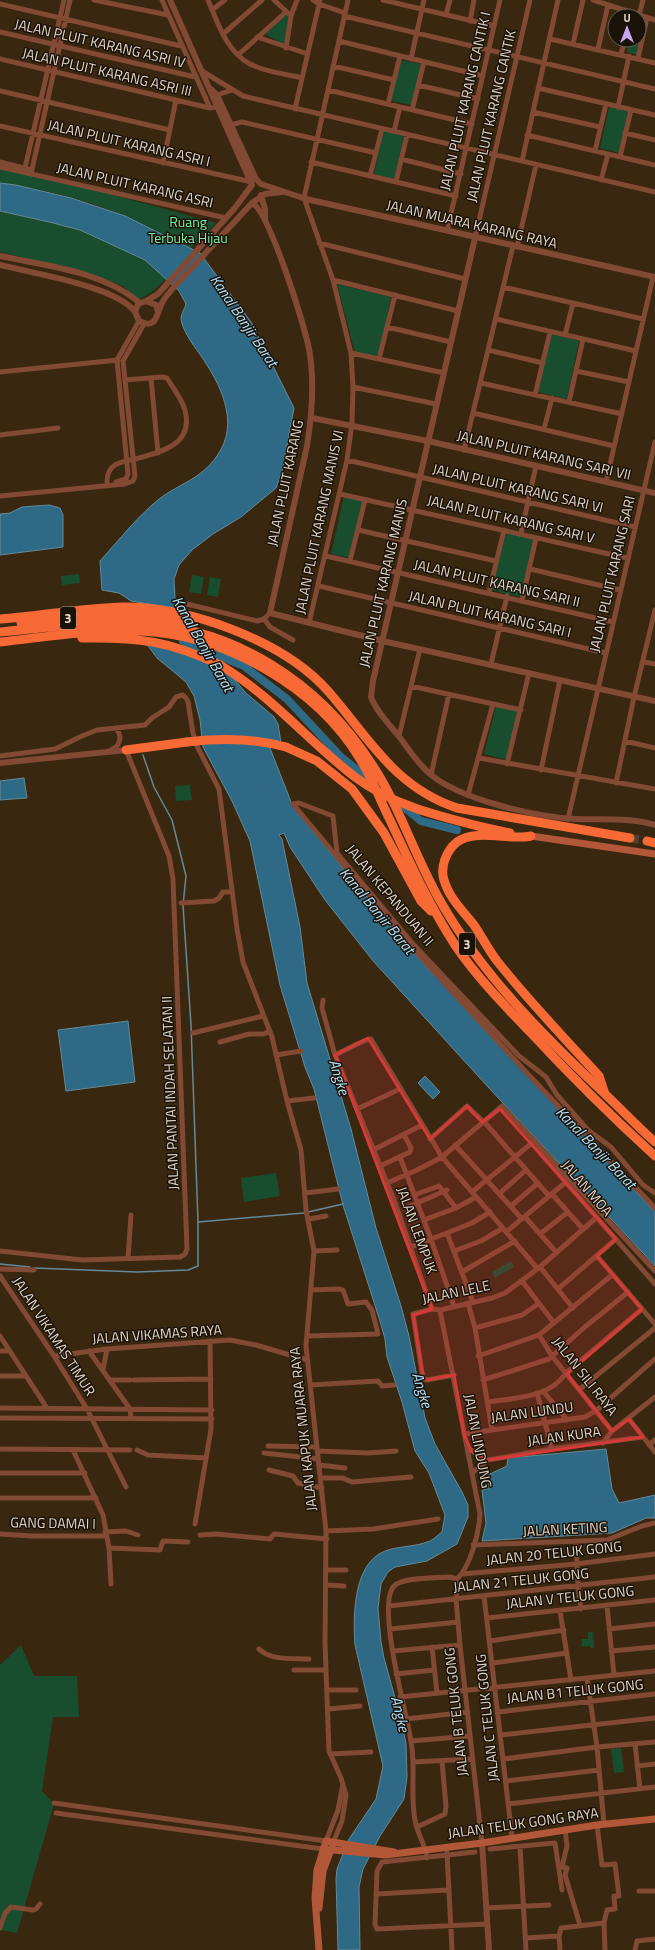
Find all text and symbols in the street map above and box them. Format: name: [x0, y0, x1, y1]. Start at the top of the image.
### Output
north arrow: [607, 8, 647, 48]
street label: JALAN PLUIT KARANG CANTIK I: [436, 10, 494, 192]
text: U: [623, 10, 631, 26]
street label: JALAN PLUIT KARANG ASRI IV: [13, 13, 188, 72]
street label: JALAN PLUIT KARANG CANTIK: [463, 28, 519, 204]
street label: JALAN PLUIT KARANG ASRI III: [20, 42, 194, 101]
street label: JALAN PLUIT KARANG ASRI I: [46, 114, 213, 171]
street label: JALAN PLUIT KARANG ASRI: [55, 156, 215, 213]
street label: JALAN MUARA KARANG RAYA: [385, 194, 560, 254]
park label: Ruang Terbuka Hijau: [148, 211, 228, 248]
water label: Kanal Banjir Barat: [205, 270, 285, 373]
street label: JALAN PLUIT KARANG: [261, 418, 308, 548]
street label: JALAN PLUIT KARANG SARI VII: [455, 424, 633, 485]
street label: JALAN PLUIT KARANG MANIS VI: [289, 428, 348, 616]
street label: JALAN PLUIT KARANG SARI VI: [431, 458, 606, 517]
street label: JALAN PLUIT KARANG SARI V: [425, 489, 597, 548]
street label: JALAN PLUIT KARANG SARI: [583, 494, 640, 654]
street label: JALAN PLUIT KARANG MANIS: [353, 496, 412, 669]
street label: JALAN PLUIT KARANG SARI II: [412, 553, 582, 612]
street label: JALAN PLUIT KARANG SARI I: [407, 585, 574, 642]
water label: Kanal Banjir Barat: [167, 592, 241, 698]
road number: 3: [60, 607, 76, 629]
street label: JALAN KEPANDUAN II: [341, 839, 439, 950]
water label: Kanal Banjir Barat: [334, 862, 422, 961]
road number: 3: [459, 933, 475, 955]
street label: JALAN PANTAI INDAH SELATAN II: [156, 996, 183, 1190]
water label: Angke: [323, 1056, 356, 1099]
water label: Kanal Banjir Barat: [551, 1101, 643, 1196]
street label: JALAN MOA: [557, 1155, 618, 1221]
street label: JALAN LEMPUK: [392, 1183, 443, 1276]
street label: JALAN VIKAMAS TIMUR: [8, 1272, 101, 1400]
street label: JALAN LELE: [420, 1274, 492, 1309]
street label: JALAN VIKAMAS RAYA: [91, 1318, 223, 1349]
street label: JALAN SILI RAYA: [548, 1332, 624, 1420]
street label: JALAN KAPUK MUARA RAYA: [283, 1345, 322, 1512]
water label: Angke: [406, 1369, 439, 1412]
street label: JALAN LINDUNG: [459, 1392, 498, 1490]
street label: JALAN LUNDU: [489, 1395, 575, 1428]
street label: JALAN KURA: [526, 1420, 603, 1451]
street label: GANG DAMAI I: [10, 1511, 96, 1534]
street label: JALAN KETING: [522, 1516, 608, 1541]
street label: JALAN 20 TELUK GONG: [485, 1535, 623, 1570]
street label: JALAN 21 TELUK GONG: [452, 1562, 590, 1597]
street label: JALAN V TELUK GONG: [505, 1579, 635, 1614]
street label: JALAN B TELUK GONG: [438, 1647, 473, 1777]
street label: JALAN C TELUK GONG: [469, 1653, 504, 1783]
street label: JALAN B1 TELUK GONG: [506, 1673, 644, 1708]
water label: Angke: [385, 1694, 416, 1735]
street label: JALAN TELUK GONG RAYA: [446, 1801, 600, 1843]

